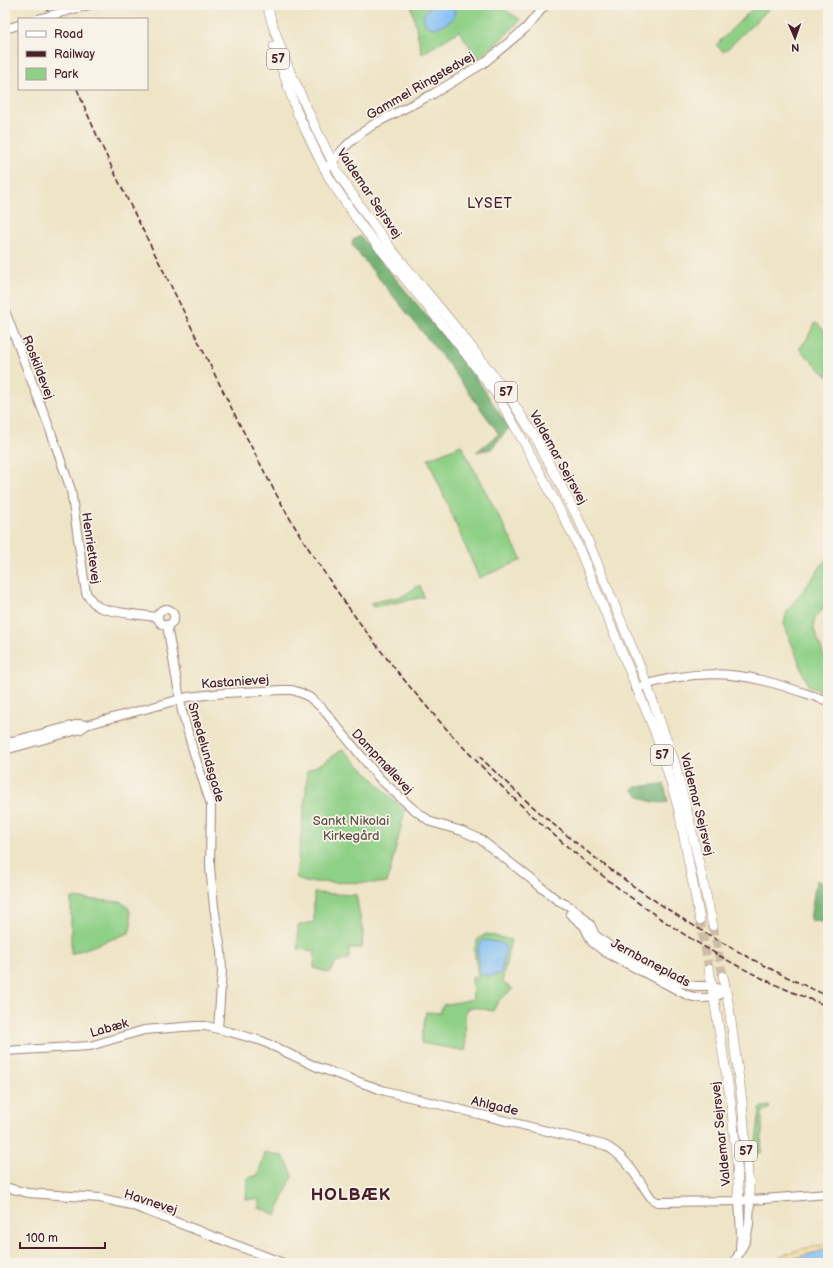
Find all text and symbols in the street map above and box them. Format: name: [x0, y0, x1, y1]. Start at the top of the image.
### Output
legend: [18, 18, 148, 90]
north arrow: [775, 18, 815, 58]
text: Road: [54, 27, 83, 42]
text: N: [791, 41, 800, 54]
text: Railway: [54, 47, 96, 62]
street label: Gammel Ringstedvej: [364, 48, 477, 123]
road number: 57: [267, 49, 289, 69]
text: Park: [54, 67, 78, 82]
street label: Valdemar Sejrsvej: [333, 146, 405, 242]
district label: LYSET: [467, 195, 513, 212]
street label: Roskildevej: [19, 333, 58, 402]
road number: 57: [495, 382, 517, 402]
street label: Valdemar Sejrsvej: [526, 408, 591, 507]
street label: Henriettevej: [78, 511, 104, 585]
street label: Kastanievej: [201, 672, 270, 692]
street label: Smedelundsgade: [184, 701, 228, 804]
street label: Dampmøllevej: [348, 726, 417, 798]
road number: 57: [651, 745, 673, 765]
street label: Valdemar Sejrsvej: [677, 751, 718, 857]
park label: Sankt Nikolai Kirkegård: [313, 813, 389, 844]
street label: Jernbaneplads: [608, 935, 693, 991]
street label: Labæk: [88, 1015, 131, 1041]
street label: Valdemar Sejrsvej: [708, 1081, 734, 1187]
street label: Ahlgade: [470, 1093, 520, 1119]
road number: 57: [735, 1141, 757, 1161]
district label: HOLBÆK: [311, 1185, 391, 1205]
street label: Havnevej: [122, 1186, 179, 1218]
scale bar: [20, 1224, 105, 1250]
text: 100 m: [26, 1231, 58, 1246]

